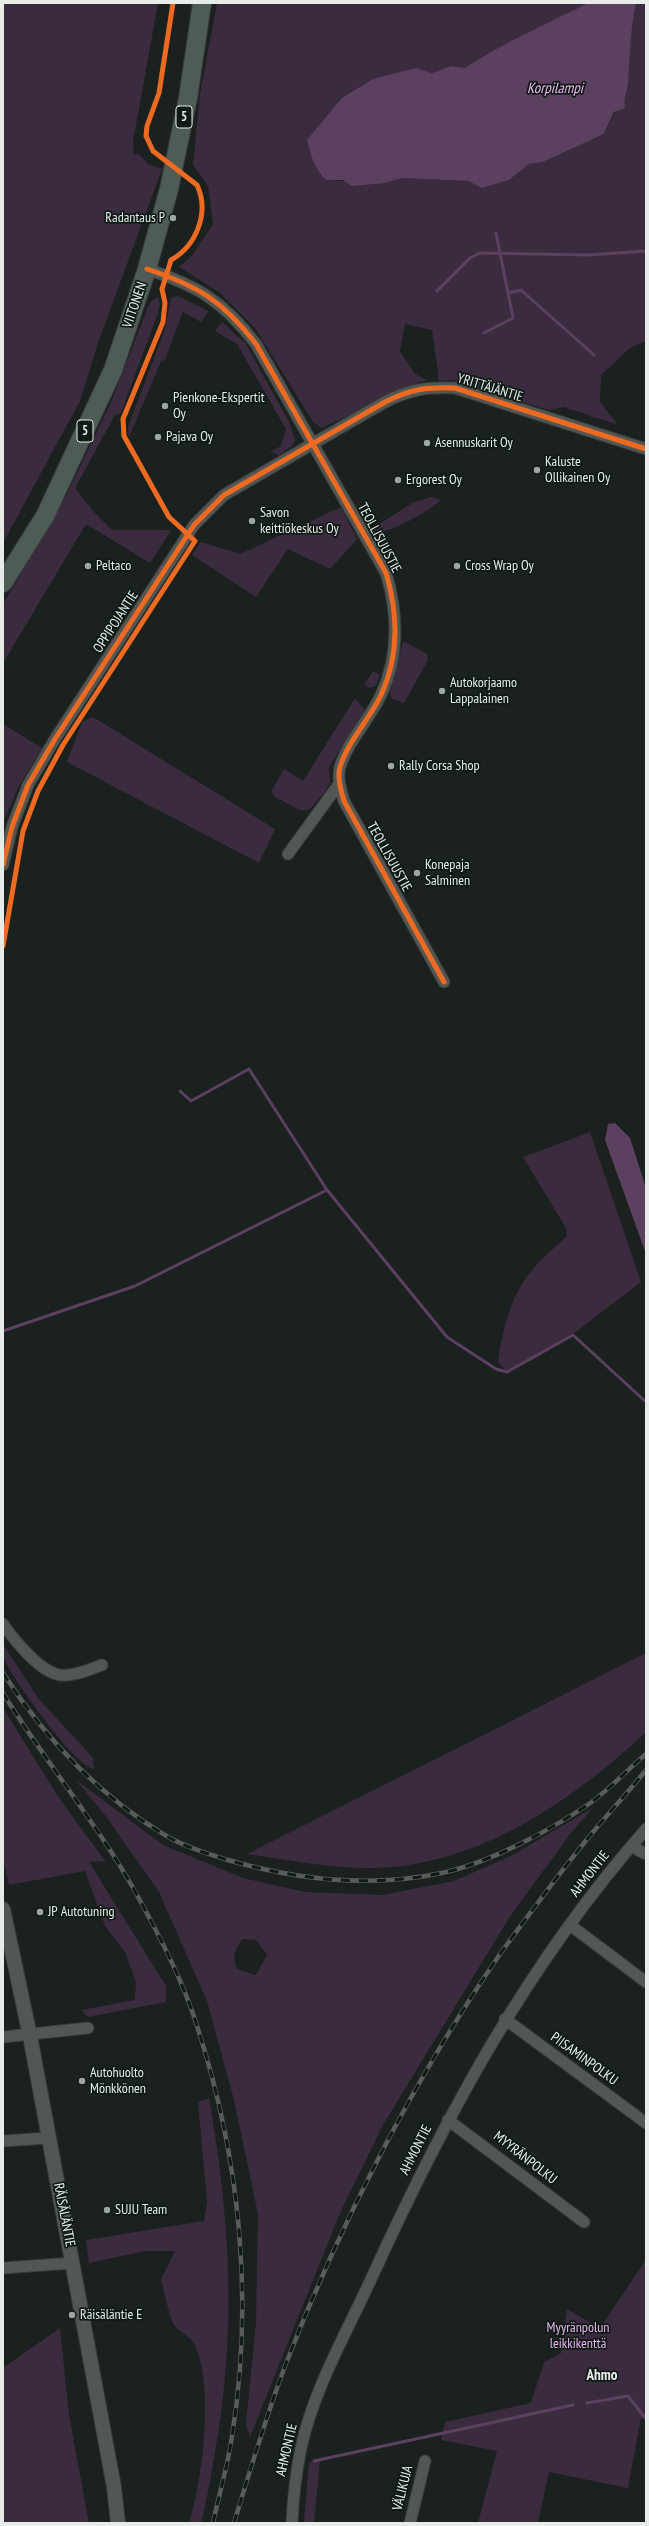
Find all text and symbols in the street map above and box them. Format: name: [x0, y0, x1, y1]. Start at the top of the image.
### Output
water label: Korpilampi: [527, 80, 583, 98]
road number: 5: [176, 106, 192, 128]
place label: Radantaus P: [105, 210, 165, 226]
marker: Radantaus P: [168, 213, 178, 223]
street label: VIITONEN: [119, 280, 151, 330]
street label: YRITTÄJÄNTIE: [455, 370, 525, 406]
place label: Pienkone-Ekspertit Oy: [173, 390, 265, 422]
marker: Pienkone-Ekspertit Oy: [160, 401, 170, 411]
road number: 5: [77, 420, 93, 442]
place label: Pajava Oy: [166, 429, 213, 445]
marker: Pajava Oy: [153, 432, 163, 442]
place label: Asennuskarit Oy: [435, 435, 513, 451]
marker: Asennuskarit Oy: [422, 438, 432, 448]
place label: Kaluste Ollikainen Oy: [545, 454, 610, 486]
marker: Kaluste Ollikainen Oy: [532, 465, 542, 475]
place label: Ergorest Oy: [406, 472, 462, 488]
marker: Ergorest Oy: [393, 475, 403, 485]
street label: TEOLLISUUSTIE: [354, 500, 404, 576]
place label: Savon keittiökeskus Oy: [260, 505, 339, 538]
marker: Savon keittiökeskus Oy: [247, 516, 257, 526]
place label: Peltaco: [96, 558, 131, 574]
place label: Cross Wrap Oy: [465, 558, 534, 574]
marker: Peltaco: [83, 561, 93, 571]
marker: Cross Wrap Oy: [452, 561, 462, 571]
street label: OPPIPOJANTIE: [90, 588, 142, 656]
place label: Autokorjaamo Lappalainen: [450, 675, 517, 708]
marker: Autokorjaamo Lappalainen: [437, 686, 447, 696]
place label: Rally Corsa Shop: [399, 758, 480, 774]
marker: Rally Corsa Shop: [386, 761, 396, 771]
street label: TEOLLISUUSTIE: [363, 819, 415, 895]
place label: Konepaja Salminen: [425, 857, 470, 890]
marker: Konepaja Salminen: [412, 868, 422, 878]
street label: AHMONTIE: [567, 1848, 613, 1900]
place label: JP Autotuning: [48, 1904, 114, 1920]
marker: JP Autotuning: [35, 1907, 45, 1917]
street label: PIISAMINPOLKU: [547, 2029, 621, 2089]
place label: Autohuolto Mönkkönen: [90, 2065, 146, 2098]
marker: Autohuolto Mönkkönen: [77, 2076, 87, 2086]
street label: AHMONTIE: [396, 2122, 436, 2178]
street label: MYYRÄNPOLKU: [490, 2128, 560, 2188]
street label: RÄISÄLÄNTIE: [50, 2182, 78, 2248]
place label: SUJU Team: [115, 2202, 167, 2218]
marker: SUJU Team: [102, 2205, 112, 2215]
place label: Räisäläntie E: [80, 2307, 142, 2323]
marker: Räisäläntie E: [67, 2310, 77, 2320]
park label: Myyränpolun leikkikenttä: [547, 2320, 609, 2352]
district label: Ahmo: [587, 2367, 617, 2385]
street label: AHMONTIE: [273, 2422, 301, 2478]
street label: VÄLIKUJA: [389, 2464, 417, 2512]

